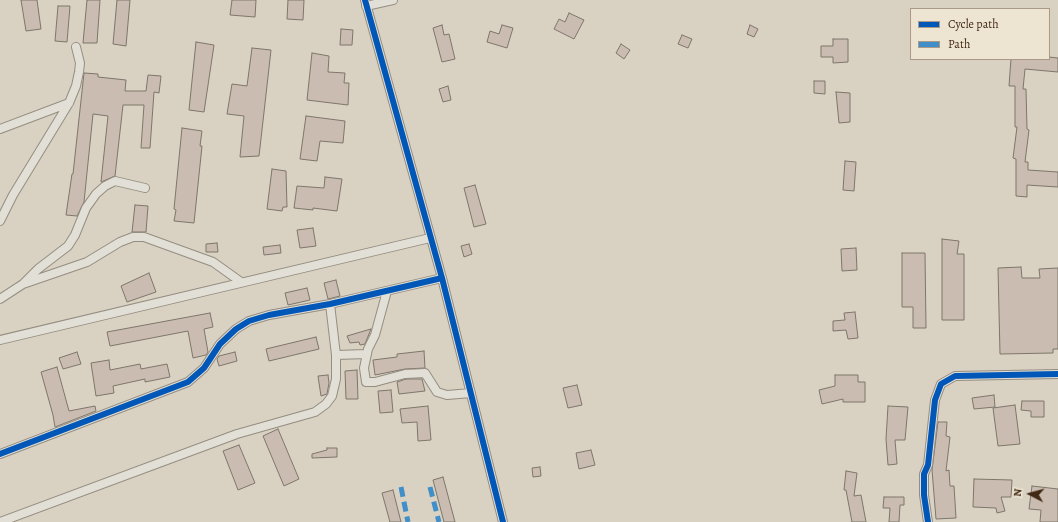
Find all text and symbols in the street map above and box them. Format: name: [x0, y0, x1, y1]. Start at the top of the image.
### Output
legend: [910, 8, 1050, 60]
text: Cycle path: [948, 16, 999, 32]
text: Path: [948, 36, 970, 52]
north arrow: [1010, 474, 1050, 514]
text: N: [1010, 488, 1025, 497]

